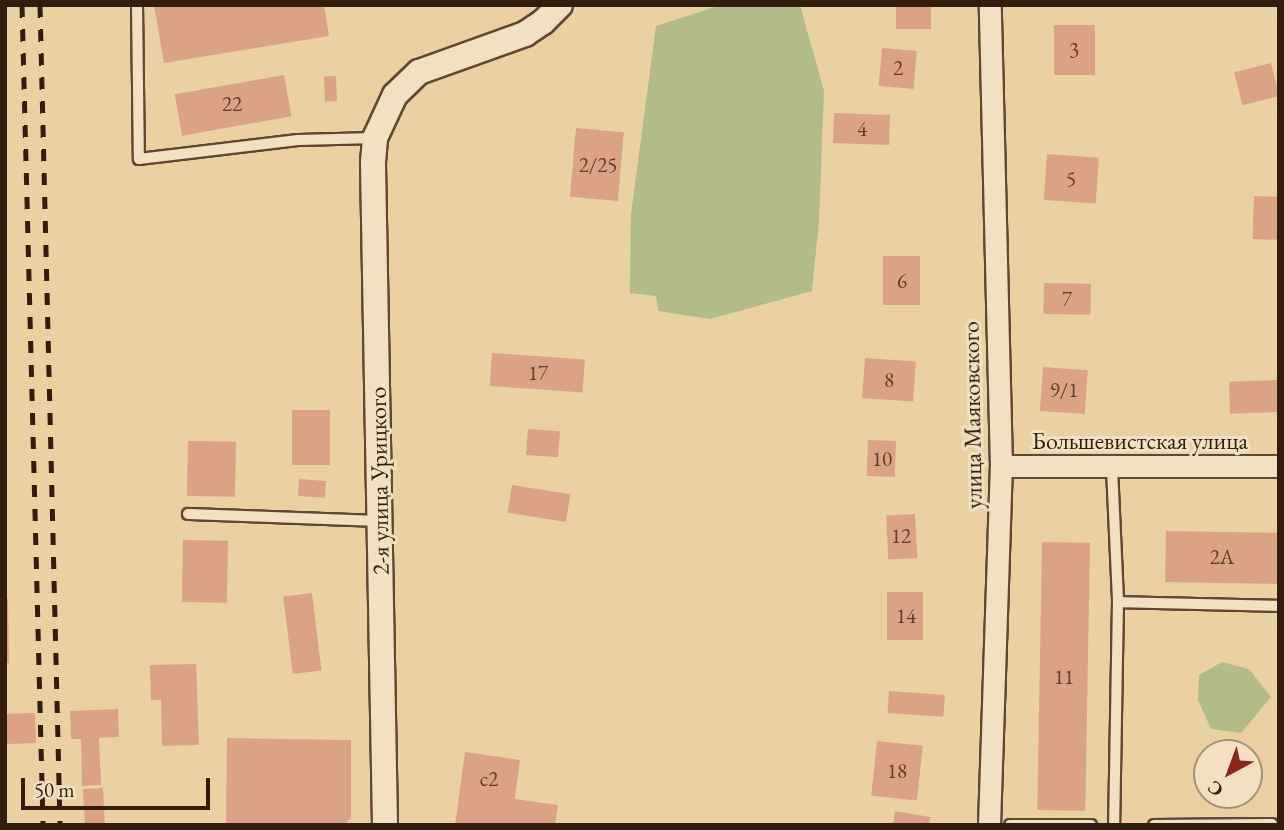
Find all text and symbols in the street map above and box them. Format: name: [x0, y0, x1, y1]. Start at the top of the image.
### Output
house number: 3: [1069, 37, 1079, 63]
house number: 2: [893, 55, 903, 81]
house number: 22: [222, 91, 242, 117]
house number: 4: [857, 116, 867, 142]
house number: 2/25: [579, 152, 617, 178]
house number: 5: [1066, 166, 1076, 192]
house number: 6: [897, 268, 907, 294]
house number: 7: [1062, 286, 1072, 312]
street label: улица Маяковского: [956, 321, 988, 509]
house number: 17: [528, 360, 548, 386]
house number: 8: [884, 367, 894, 393]
house number: 9/1: [1050, 377, 1078, 403]
street label: 2-я улица Урицкого: [363, 387, 395, 575]
street label: Большевистская улица: [1032, 427, 1248, 455]
house number: 10: [872, 446, 892, 472]
house number: 12: [891, 523, 911, 549]
house number: 2А: [1210, 544, 1234, 570]
house number: 14: [896, 603, 916, 629]
house number: 11: [1054, 664, 1074, 690]
north arrow: [1193, 739, 1263, 809]
house number: 18: [887, 758, 907, 784]
scale bar: [24, 764, 214, 808]
house number: с2: [480, 766, 498, 792]
text: С: [1202, 775, 1229, 803]
text: 50 m: [34, 776, 75, 803]

